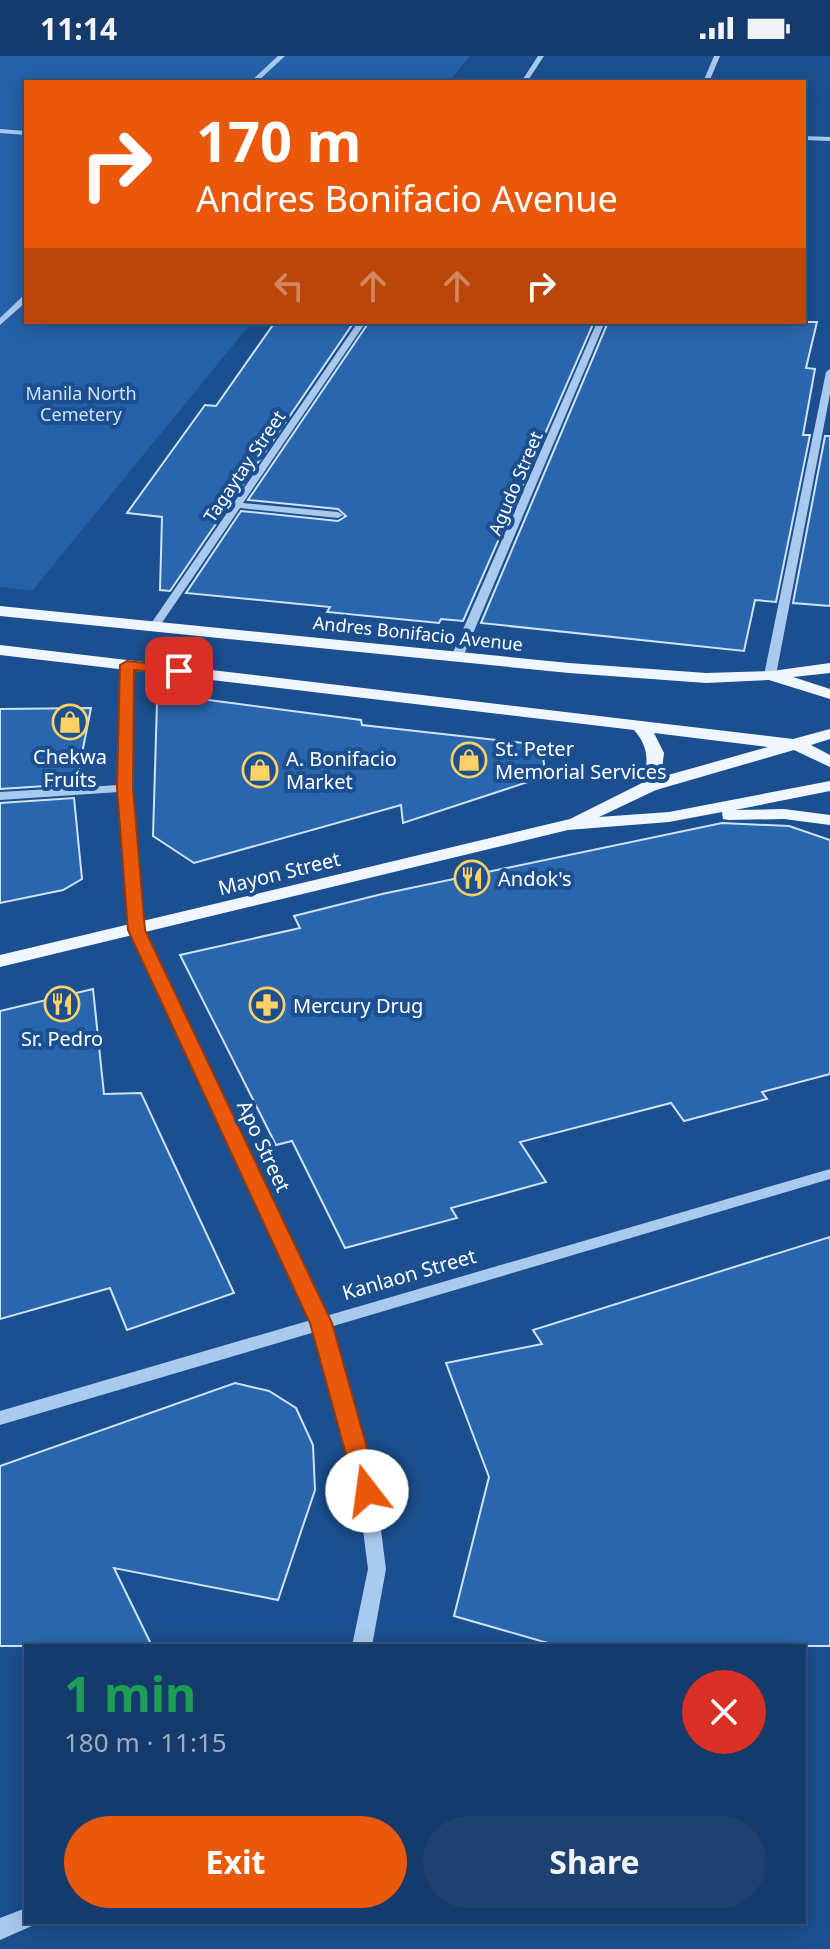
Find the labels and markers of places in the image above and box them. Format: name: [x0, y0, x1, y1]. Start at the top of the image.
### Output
pin: [145, 637, 213, 705]
shop icon: Chekwa Fruits: [51, 703, 89, 741]
place label: St. Peter Memorial Services: [495, 735, 667, 785]
shop icon: St. Peter Memorial Services: [450, 741, 488, 779]
place label: Chekwa Fruits: [33, 743, 107, 793]
place label: A. Bonifacio Market: [286, 745, 397, 795]
shop icon: A. Bonifacio Market: [241, 751, 279, 789]
restaurant icon: Andok's: [453, 859, 491, 897]
place label: Andok's: [498, 865, 572, 892]
restaurant icon: Sr. Pedro: [43, 985, 81, 1023]
pharmacy icon: Mercury Drug: [248, 986, 286, 1024]
place label: Mercury Drug: [293, 992, 423, 1019]
place label: Sr. Pedro: [21, 1025, 103, 1052]

